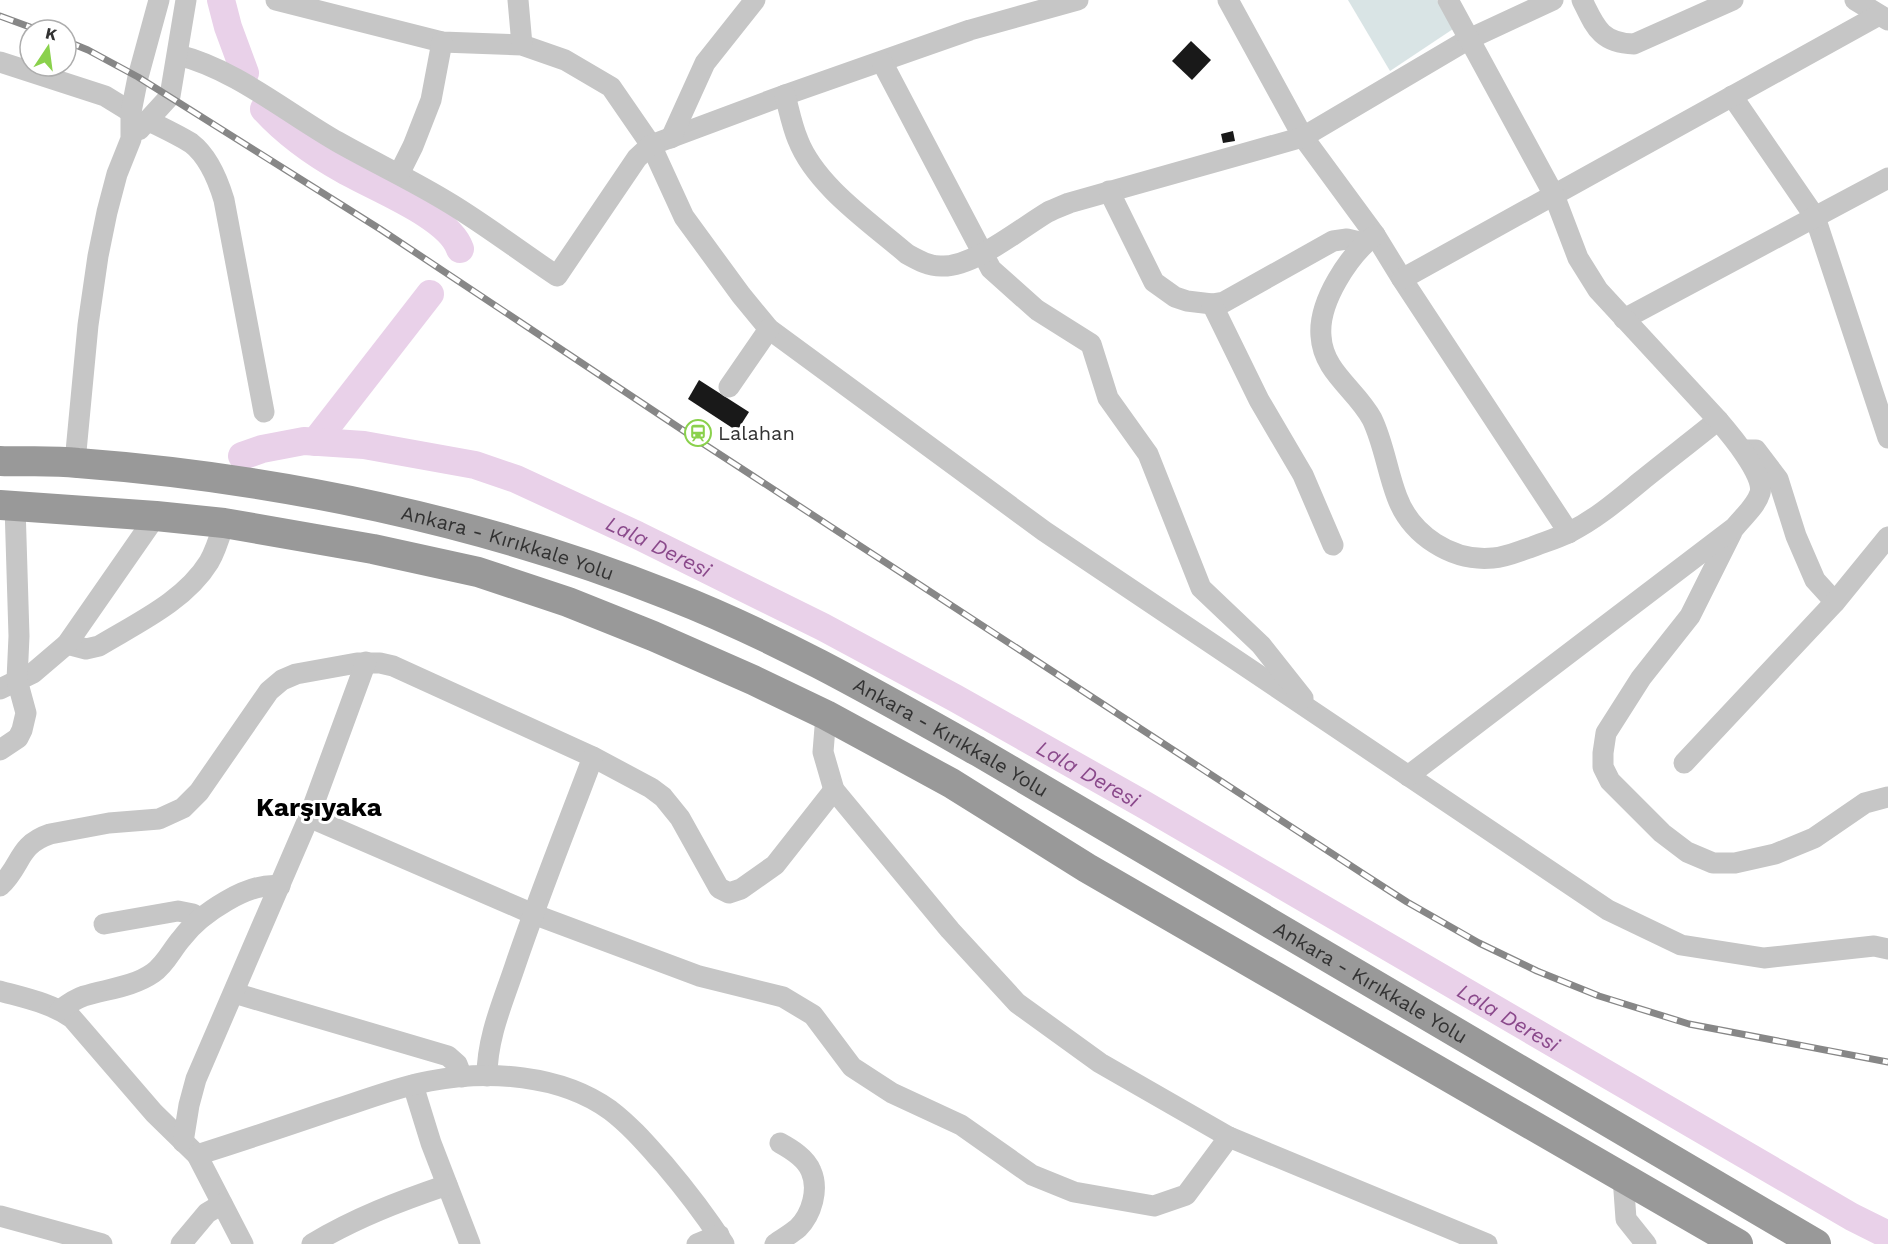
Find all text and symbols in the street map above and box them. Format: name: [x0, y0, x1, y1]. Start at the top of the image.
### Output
north arrow: [18, 18, 78, 78]
text: K: [44, 23, 59, 44]
station icon: Lalahan: [683, 418, 713, 448]
place label: Lalahan: [718, 421, 795, 445]
street label: Ankara - Kırıkkale Yolu: [399, 500, 617, 585]
water label: Lala Deresi: [602, 510, 716, 583]
street label: Ankara - Kırıkkale Yolu: [849, 672, 1053, 802]
water label: Lala Deresi: [1033, 734, 1145, 812]
district label: Karşıyaka: [256, 792, 382, 822]
street label: Ankara - Kırıkkale Yolu: [1270, 916, 1472, 1048]
water label: Lala Deresi: [1453, 978, 1565, 1057]

